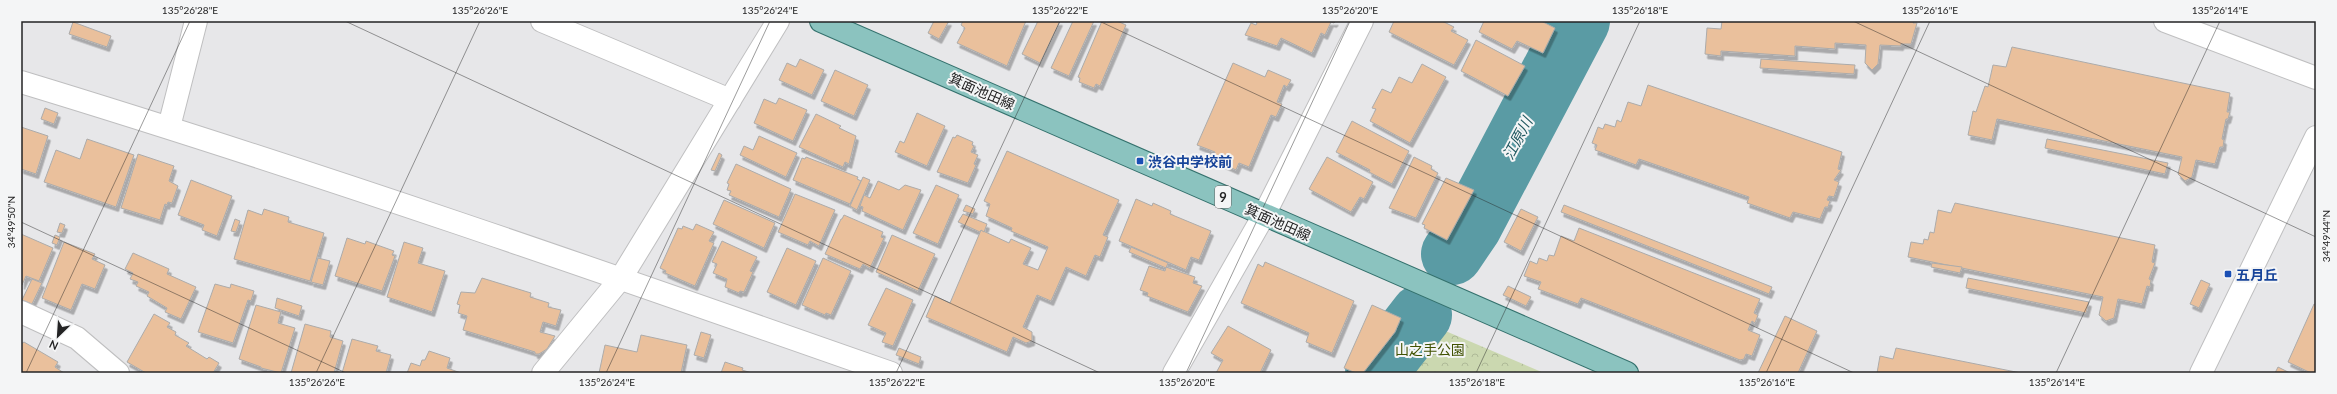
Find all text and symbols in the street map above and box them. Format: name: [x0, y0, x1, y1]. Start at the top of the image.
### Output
text: 135°26'28"E: [162, 4, 218, 16]
text: 135°26'26"E: [452, 4, 508, 16]
text: 135°26'24"E: [742, 4, 798, 16]
text: 135°26'22"E: [1032, 4, 1088, 16]
text: 135°26'20"E: [1322, 4, 1378, 16]
text: 135°26'18"E: [1612, 4, 1668, 16]
text: 135°26'16"E: [1902, 4, 1958, 16]
text: 135°26'14"E: [2192, 4, 2248, 16]
street label: 箕面池田線: [947, 69, 1017, 113]
water label: 江原川: [1498, 112, 1536, 162]
place label: 渋谷中学校前: [1148, 153, 1232, 170]
marker: 渋谷中学校前: [1135, 156, 1145, 166]
road number: 9: [1215, 186, 1231, 208]
text: 34°49'50"N: [5, 196, 17, 248]
street label: 箕面池田線: [1243, 200, 1313, 244]
text: 34°49'44"N: [2320, 210, 2332, 262]
place label: 五月丘: [2236, 266, 2278, 283]
marker: 五月丘: [2223, 269, 2233, 279]
north arrow: [38, 316, 78, 356]
text: N: [47, 338, 60, 353]
park label: 山之手公園: [1395, 341, 1465, 358]
text: 135°26'26"E: [289, 376, 345, 388]
text: 135°26'24"E: [579, 376, 635, 388]
text: 135°26'22"E: [869, 376, 925, 388]
text: 135°26'20"E: [1159, 376, 1215, 388]
text: 135°26'18"E: [1449, 376, 1505, 388]
text: 135°26'16"E: [1739, 376, 1795, 388]
text: 135°26'14"E: [2029, 376, 2085, 388]

